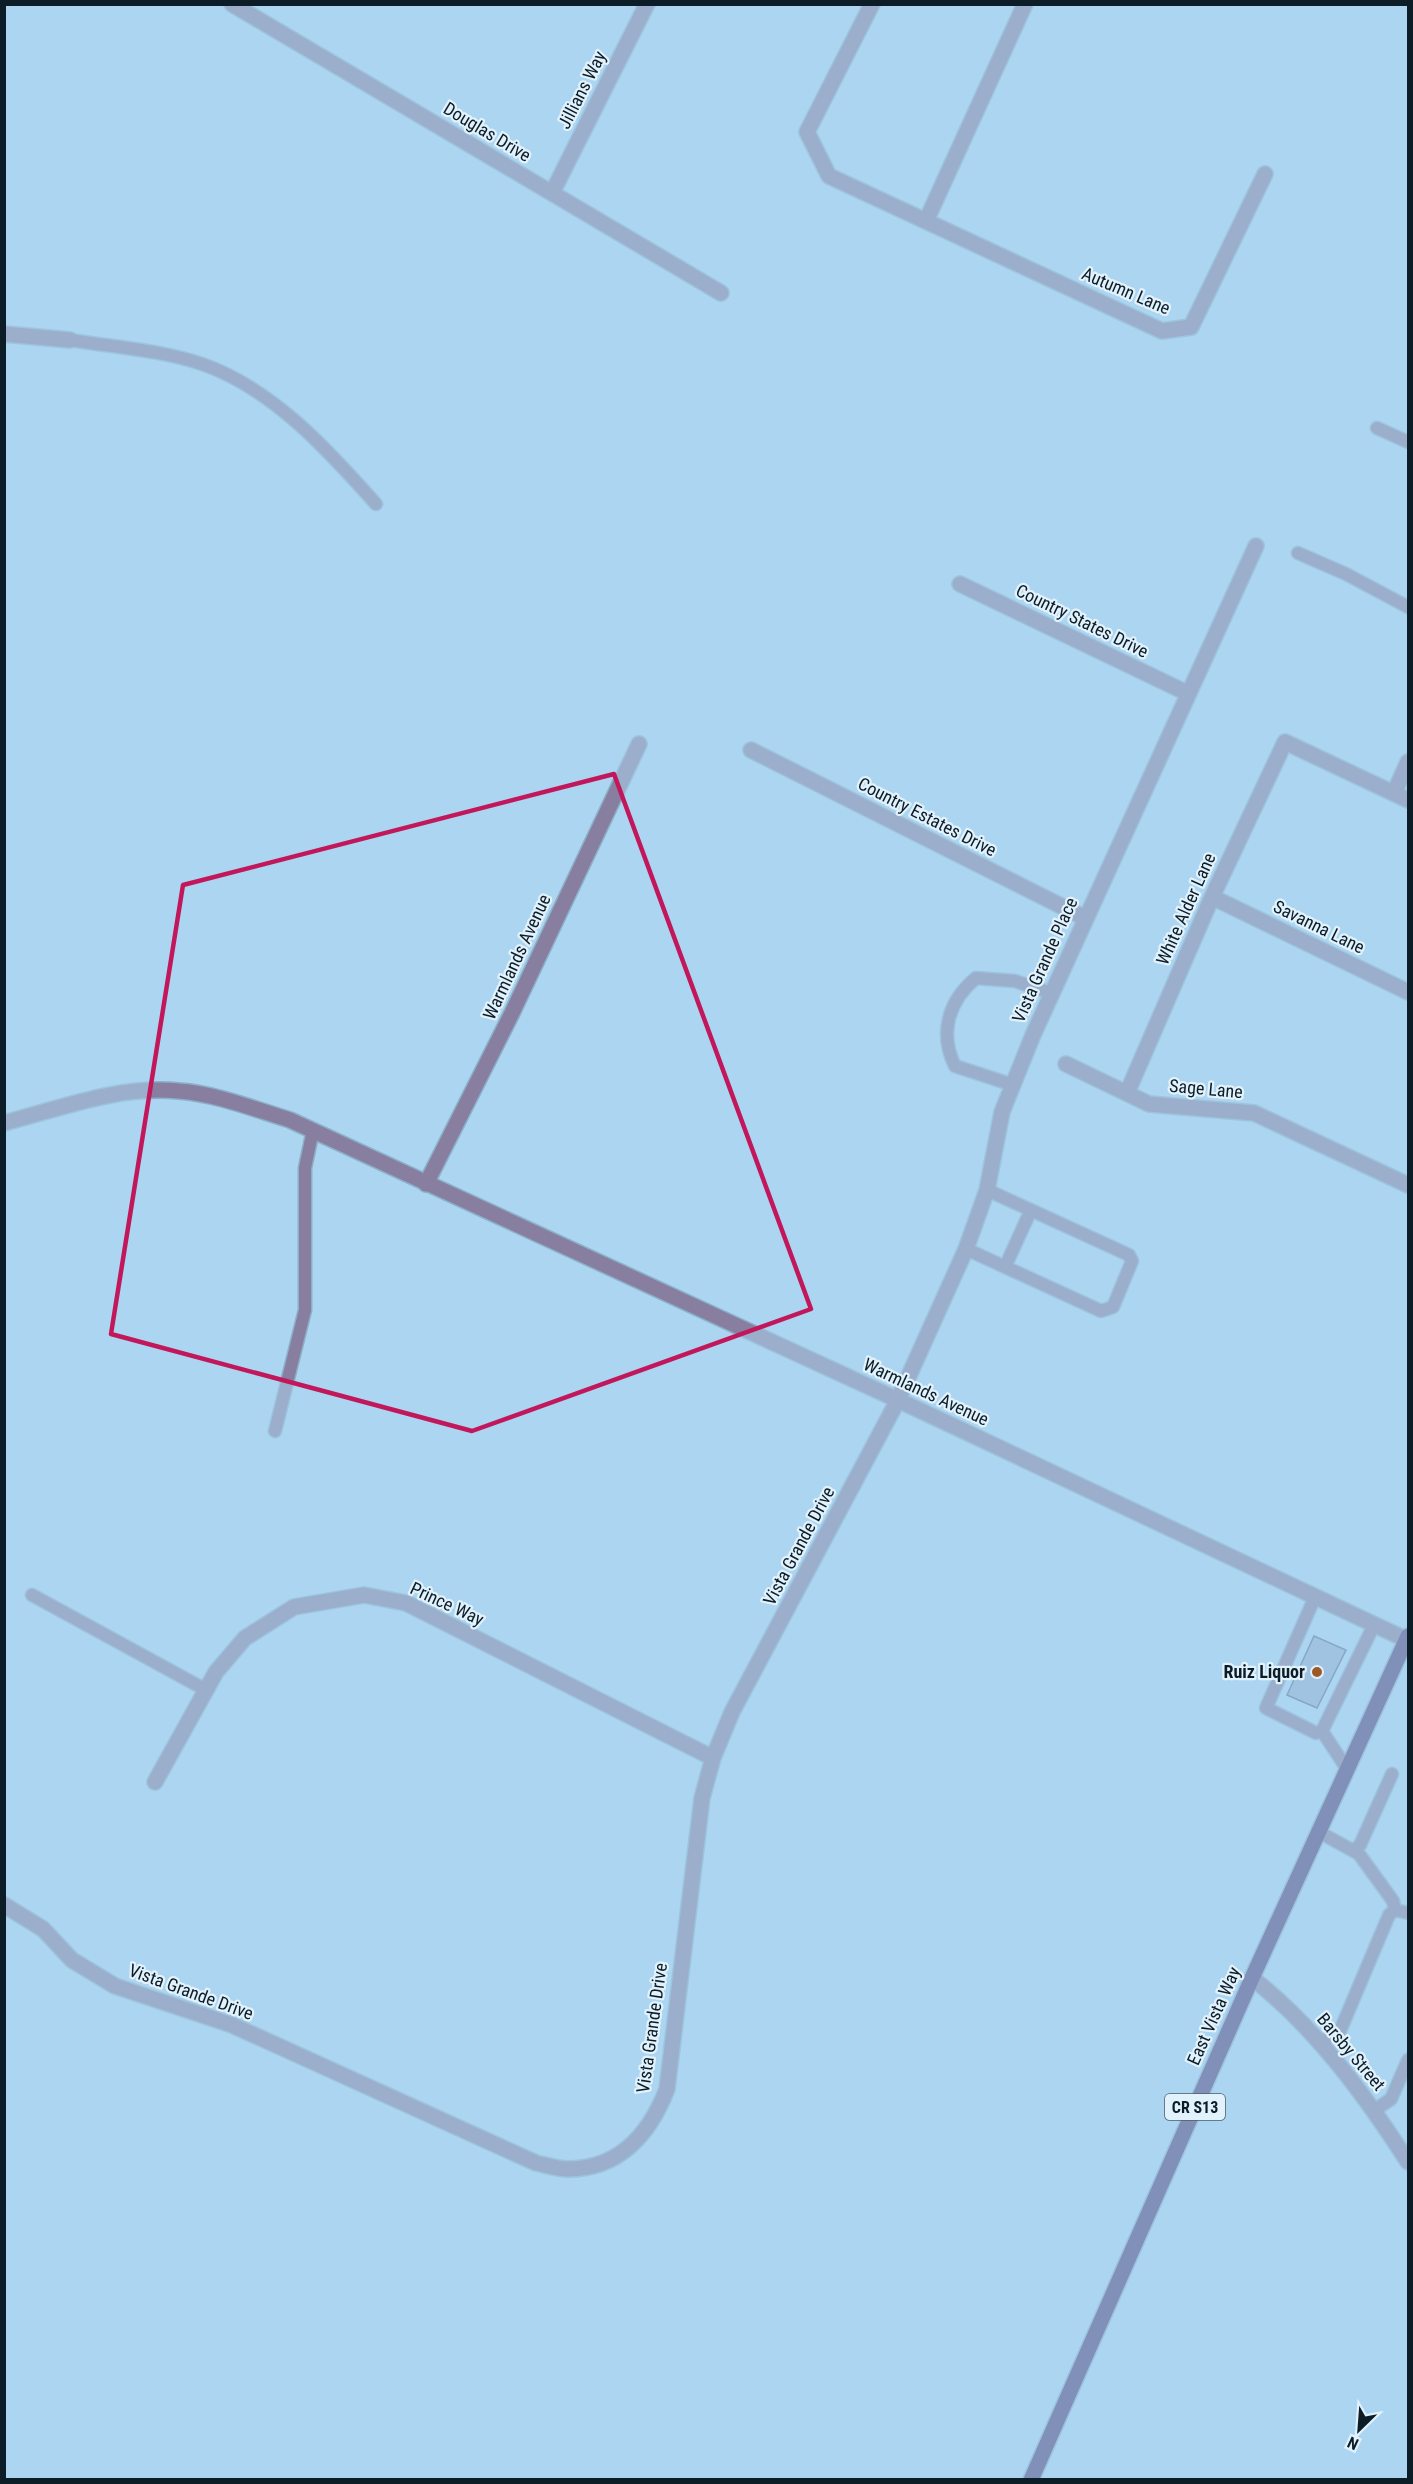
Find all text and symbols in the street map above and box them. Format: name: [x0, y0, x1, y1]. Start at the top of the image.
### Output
street label: Jillians Way: [553, 47, 610, 132]
street label: Douglas Drive: [440, 97, 535, 166]
street label: Autumn Lane: [1079, 263, 1173, 319]
street label: Country States Drive: [1013, 579, 1152, 662]
street label: Country Estates Drive: [855, 773, 1000, 861]
street label: White Alder Lane: [1151, 850, 1220, 968]
street label: Warmlands Avenue: [478, 891, 555, 1023]
street label: Vista Grande Place: [1008, 894, 1082, 1026]
street label: Savanna Lane: [1270, 896, 1368, 958]
street label: Sage Lane: [1168, 1075, 1244, 1102]
street label: Warmlands Avenue: [860, 1353, 992, 1430]
street label: Vista Grande Drive: [759, 1483, 839, 1609]
street label: Prince Way: [407, 1577, 488, 1630]
place label: Ruiz Liquor: [1224, 1661, 1305, 1682]
marker: Ruiz Liquor: [1310, 1665, 1324, 1679]
street label: Vista Grande Drive: [126, 1959, 256, 2024]
street label: Vista Grande Drive: [632, 1962, 671, 2094]
street label: East Vista Way: [1183, 1963, 1245, 2068]
street label: Barsby Street: [1313, 2009, 1390, 2095]
road number: CR S13: [1165, 2094, 1225, 2120]
north arrow: [1329, 2400, 1389, 2460]
text: N: [1344, 2432, 1361, 2454]

